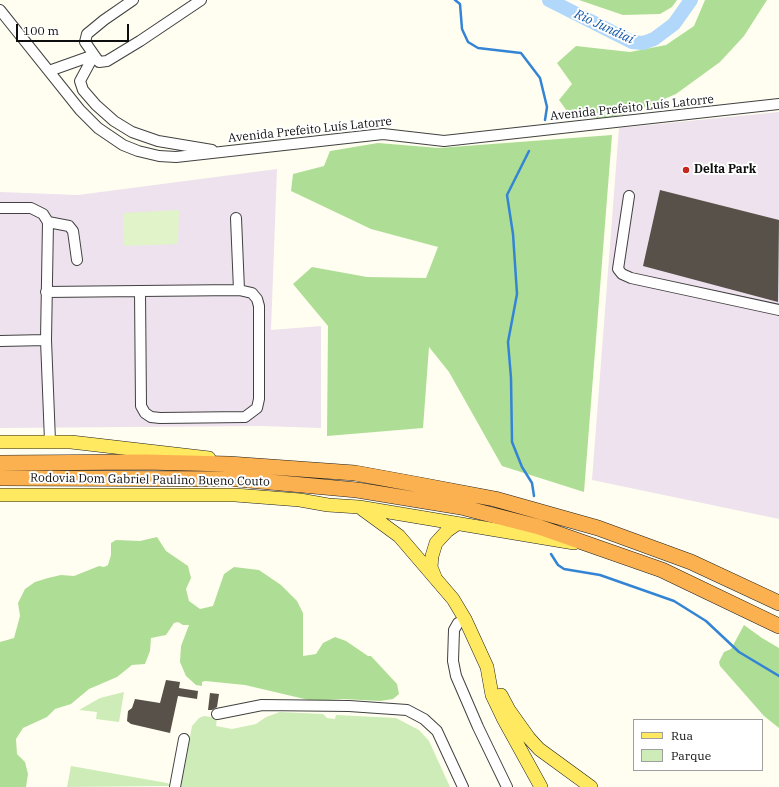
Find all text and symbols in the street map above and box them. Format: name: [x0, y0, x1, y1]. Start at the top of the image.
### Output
water label: Rio Jundiaí: [572, 7, 636, 47]
scale bar: [18, 16, 131, 42]
text: 100 m: [23, 23, 59, 38]
street label: Avenida Prefeito Luís Latorre: [550, 92, 714, 124]
street label: Avenida Prefeito Luís Latorre: [228, 114, 392, 146]
place label: Delta Park: [694, 163, 756, 177]
marker: Delta Park: [681, 165, 691, 175]
street label: Rodovia Dom Gabriel Paulino Bueno Couto: [30, 471, 270, 489]
legend: [633, 719, 763, 771]
text: Rua: [671, 728, 693, 743]
text: Parque: [671, 748, 711, 763]

